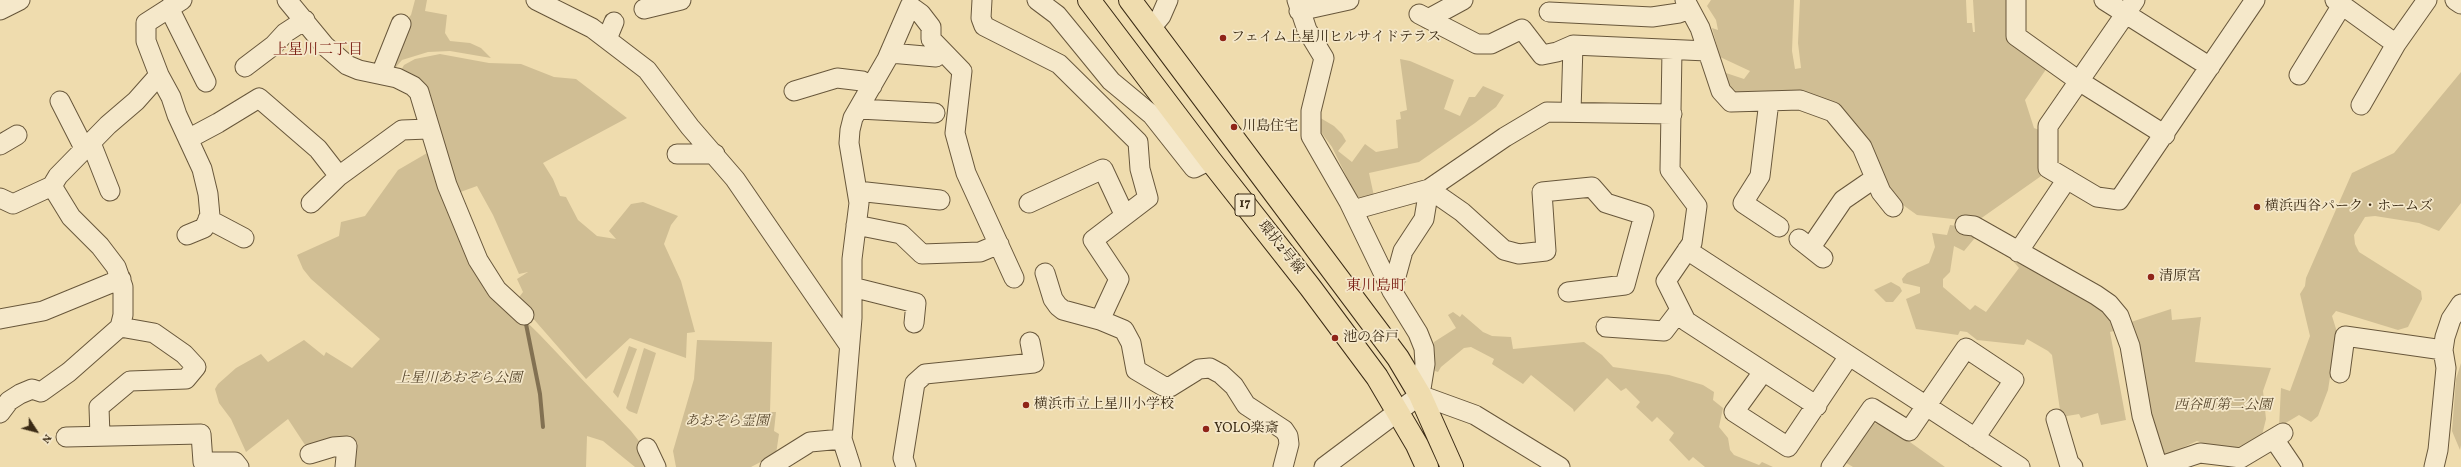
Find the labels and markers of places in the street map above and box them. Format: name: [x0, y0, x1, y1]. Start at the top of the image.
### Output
place label: フェイム上星川ヒルサイドテラス: [1231, 30, 1441, 46]
marker: フェイム上星川ヒルサイドテラス: [1218, 33, 1228, 43]
place label: 川島住宅: [1242, 119, 1298, 135]
marker: 川島住宅: [1229, 122, 1239, 132]
place label: 横浜西谷パーク・ホームズ: [2265, 199, 2433, 215]
marker: 横浜西谷パーク・ホームズ: [2252, 202, 2262, 212]
place label: 清原宮: [2159, 269, 2201, 285]
marker: 清原宮: [2146, 272, 2156, 282]
place label: 池の谷戸: [1343, 330, 1399, 346]
marker: 池の谷戸: [1330, 333, 1340, 343]
place label: 横浜市立上星川小学校: [1034, 397, 1174, 413]
marker: 横浜市立上星川小学校: [1021, 400, 1031, 410]
place label: YOLO楽斎: [1214, 421, 1279, 437]
marker: YOLO楽斎: [1201, 424, 1211, 434]

